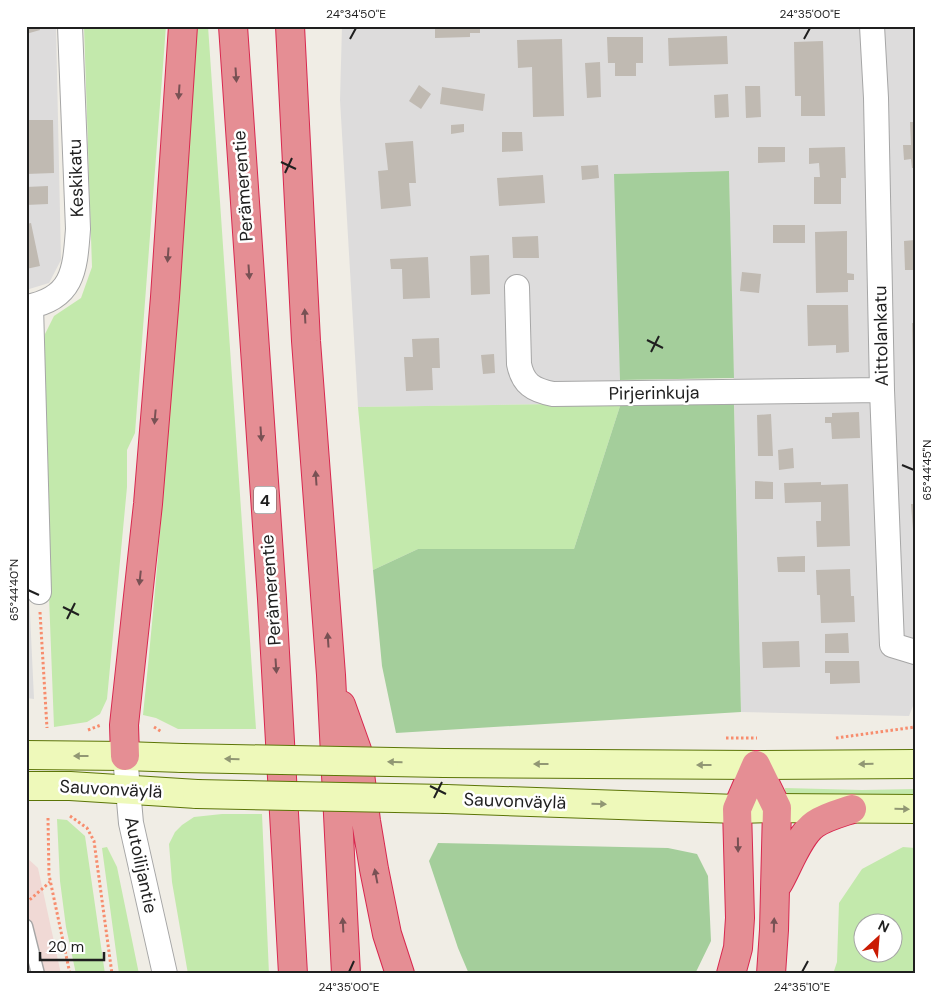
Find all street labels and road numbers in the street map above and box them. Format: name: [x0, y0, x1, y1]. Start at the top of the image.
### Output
street label: Perämerentie: [227, 130, 259, 242]
street label: Keskikatu: [63, 138, 89, 218]
street label: Aittolankatu: [868, 285, 894, 387]
street label: Pirjerinkuja: [608, 380, 700, 406]
road number: 4: [254, 486, 276, 514]
street label: Perämerentie: [255, 534, 287, 646]
street label: Sauvonväylä: [59, 774, 163, 804]
street label: Sauvonväylä: [463, 787, 567, 815]
street label: Autoilijantie: [119, 814, 163, 916]

